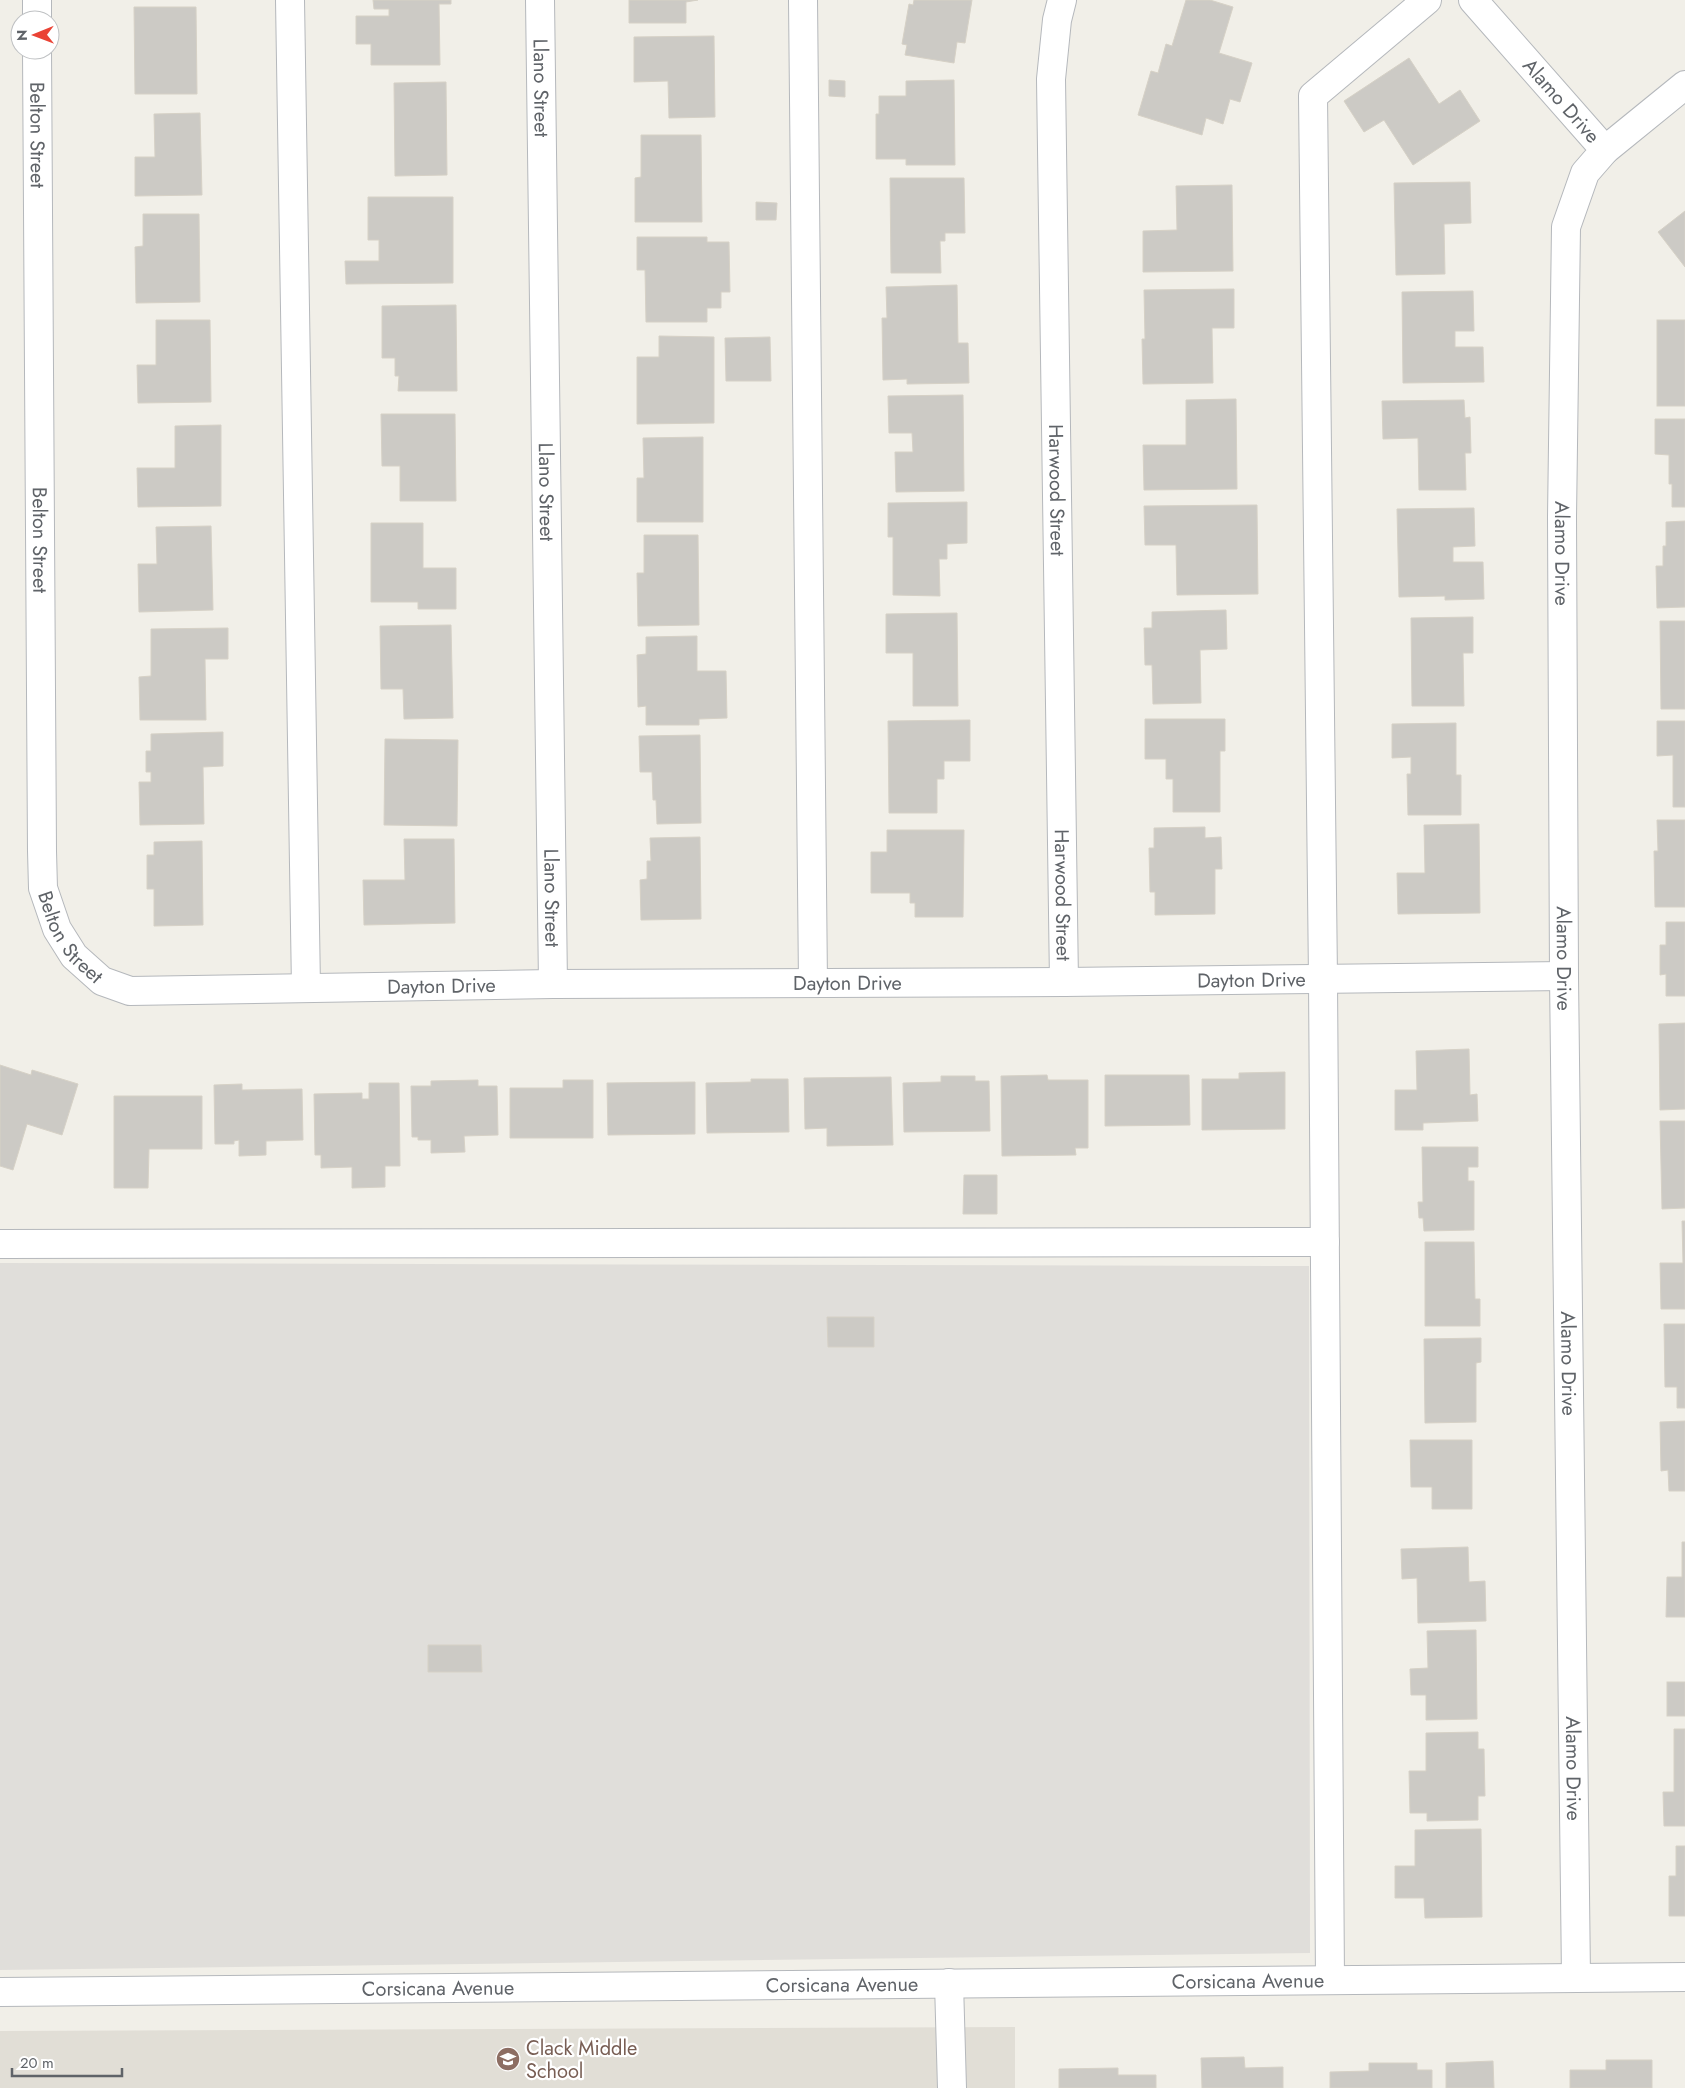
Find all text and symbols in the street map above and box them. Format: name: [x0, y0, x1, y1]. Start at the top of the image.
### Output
north arrow: [10, 10, 60, 60]
text: N: [12, 29, 32, 41]
street label: Llano Street: [526, 39, 556, 138]
street label: Alamo Drive: [1516, 52, 1607, 150]
street label: Belton Street: [22, 82, 52, 188]
street label: Harwood Street: [1041, 424, 1072, 556]
street label: Llano Street: [531, 443, 561, 542]
street label: Belton Street: [25, 487, 54, 593]
street label: Alamo Drive: [1547, 501, 1576, 606]
street label: Harwood Street: [1047, 829, 1078, 961]
street label: Llano Street: [536, 849, 567, 948]
street label: Belton Street: [30, 887, 109, 990]
street label: Alamo Drive: [1549, 906, 1578, 1011]
street label: Dayton Drive: [1197, 965, 1306, 995]
street label: Dayton Drive: [793, 969, 902, 998]
street label: Dayton Drive: [387, 971, 496, 1002]
street label: Alamo Drive: [1553, 1311, 1583, 1416]
street label: Alamo Drive: [1558, 1716, 1588, 1821]
street label: Corsicana Avenue: [1172, 1966, 1324, 1997]
street label: Corsicana Avenue: [766, 1970, 918, 2000]
street label: Corsicana Avenue: [362, 1973, 514, 2004]
place label: Clack Middle School: [526, 2034, 637, 2086]
scale bar: [12, 2046, 122, 2078]
school or university icon: Clack Middle School: [495, 2046, 521, 2072]
text: 20 m: [20, 2052, 54, 2074]

